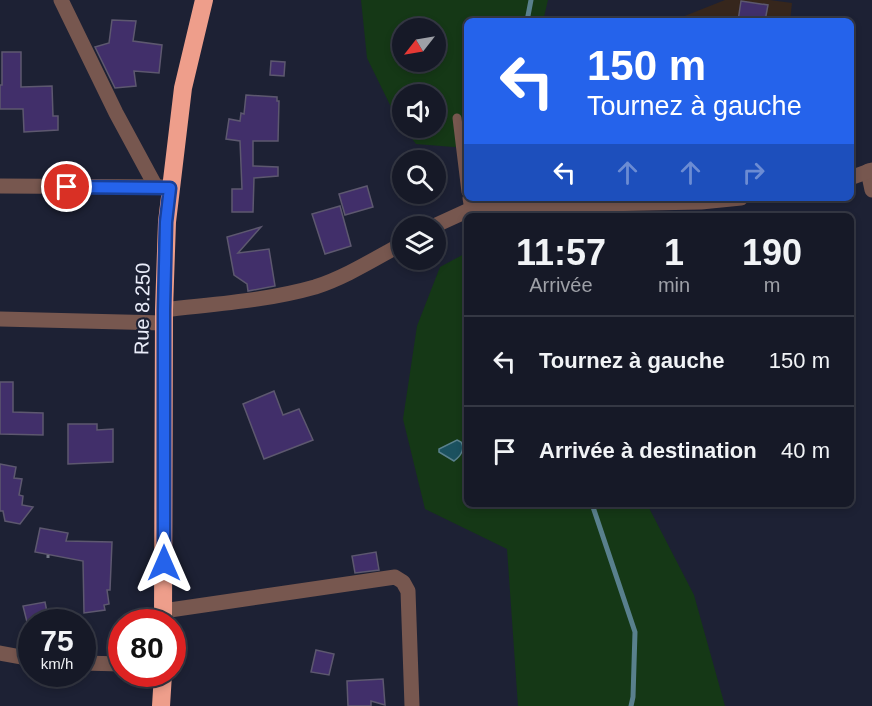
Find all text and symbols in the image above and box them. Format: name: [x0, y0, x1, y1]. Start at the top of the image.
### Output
north arrow: [392, 18, 446, 72]
map controls: [392, 18, 446, 270]
icon: left: [488, 42, 566, 120]
text: 150 m: [587, 42, 706, 89]
button: sound: [392, 84, 446, 138]
text: Tournez à gauche: [587, 91, 802, 121]
button: search: [392, 150, 446, 204]
icon: left: [548, 156, 581, 189]
icon: ahead: [611, 156, 644, 189]
icon: ahead: [674, 156, 707, 189]
icon: right: [737, 156, 770, 189]
pin: [41, 161, 92, 212]
icon: arrive: [50, 170, 83, 203]
button: layers: [392, 216, 446, 270]
text: 11:57: [516, 232, 606, 273]
text: 1: [664, 232, 684, 273]
text: 190: [742, 232, 802, 273]
street label: Rue 8.250: [130, 263, 154, 355]
text: Arrivée: [529, 274, 593, 296]
text: min: [658, 274, 690, 296]
text: m: [764, 274, 780, 296]
icon: left: [488, 345, 521, 378]
text: Tournez à gauche: [539, 348, 724, 373]
text: 150 m: [769, 348, 830, 373]
icon: arrive: [488, 435, 521, 468]
text: Arrivée à destination: [539, 438, 757, 463]
text: 40 m: [781, 438, 830, 463]
position arrow: [132, 531, 196, 595]
speed limit sign: 80: [108, 609, 186, 687]
text: 75: [40, 624, 74, 657]
text: km/h: [41, 655, 73, 672]

